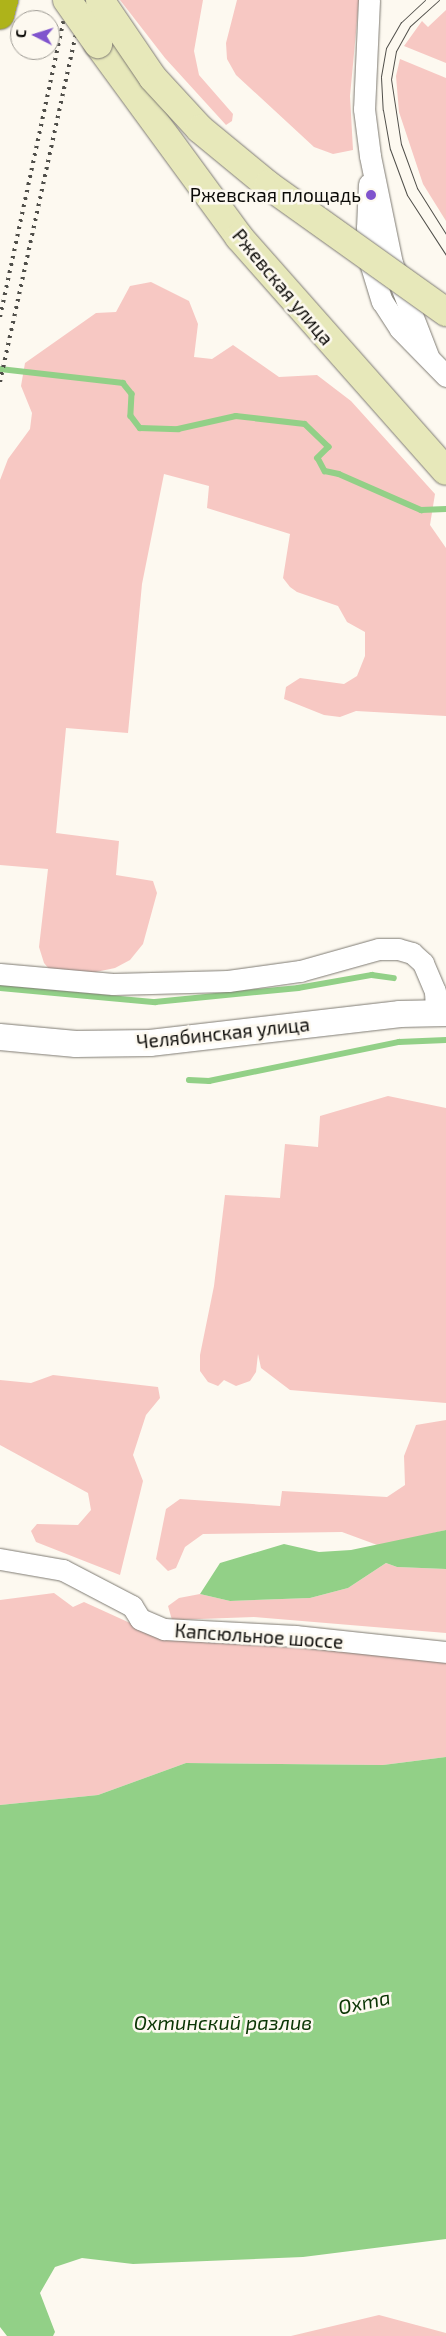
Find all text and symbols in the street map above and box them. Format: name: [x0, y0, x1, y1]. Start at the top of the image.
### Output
north arrow: [10, 10, 60, 60]
text: С: [12, 29, 29, 39]
place label: Ржевская площадь: [190, 184, 361, 206]
marker: Ржевская площадь: [365, 189, 377, 201]
street label: Ржевская улица: [228, 224, 338, 350]
street label: Челябинская улица: [135, 1013, 311, 1053]
street label: Капсюльное шоссе: [174, 1619, 344, 1653]
water label: Охта: [336, 1985, 392, 2019]
water label: Охтинский разлив: [134, 2010, 312, 2034]

